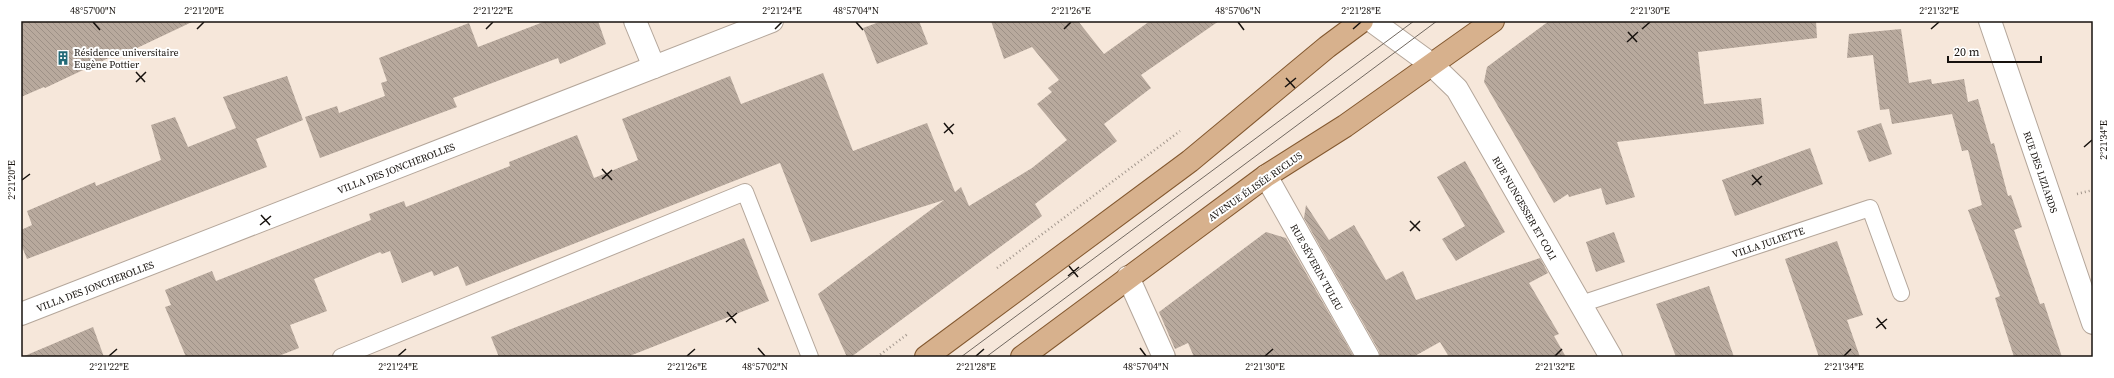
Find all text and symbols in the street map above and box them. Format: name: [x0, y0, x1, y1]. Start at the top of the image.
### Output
text: 48°57'00"N: [70, 4, 116, 17]
text: 2°21'20"E: [184, 4, 224, 17]
text: 2°21'22"E: [473, 4, 513, 17]
text: 2°21'24"E: [762, 4, 802, 17]
text: 48°57'04"N: [833, 4, 879, 17]
text: 2°21'26"E: [1051, 4, 1091, 17]
text: 48°57'06"N: [1215, 4, 1261, 17]
text: 2°21'28"E: [1341, 4, 1381, 17]
text: 2°21'30"E: [1630, 4, 1670, 17]
text: 2°21'32"E: [1919, 4, 1959, 17]
scale bar: [1948, 38, 2041, 64]
text: 20 m: [1954, 44, 1980, 60]
place label: Résidence universitaire Eugène Pottier: [74, 46, 179, 71]
building icon: Résidence universitaire Eugène Pottier: [55, 50, 71, 66]
text: 2°21'34"E: [2097, 120, 2110, 160]
street label: RUE DES LIZIARDS: [2020, 129, 2061, 215]
street label: VILLA DES JONCHEROLLES: [335, 140, 457, 197]
street label: AVENUE ÉLISÉE RECLUS: [1206, 149, 1305, 224]
street label: RUE NUNGESSER ET COLI: [1490, 154, 1560, 263]
text: 2°21'20"E: [5, 160, 18, 200]
street label: RUE SÉVERIN TULEU: [1287, 222, 1346, 313]
street label: VILLA JULIETTE: [1730, 224, 1806, 261]
street label: VILLA DES JONCHEROLLES: [34, 258, 156, 315]
text: 2°21'22"E: [89, 360, 129, 373]
text: 2°21'24"E: [378, 360, 418, 373]
text: 2°21'26"E: [667, 360, 707, 373]
text: 48°57'02"N: [742, 360, 788, 373]
text: 2°21'28"E: [956, 360, 996, 373]
text: 48°57'04"N: [1123, 360, 1169, 373]
text: 2°21'30"E: [1245, 360, 1285, 373]
text: 2°21'32"E: [1535, 360, 1575, 373]
text: 2°21'34"E: [1824, 360, 1864, 373]

